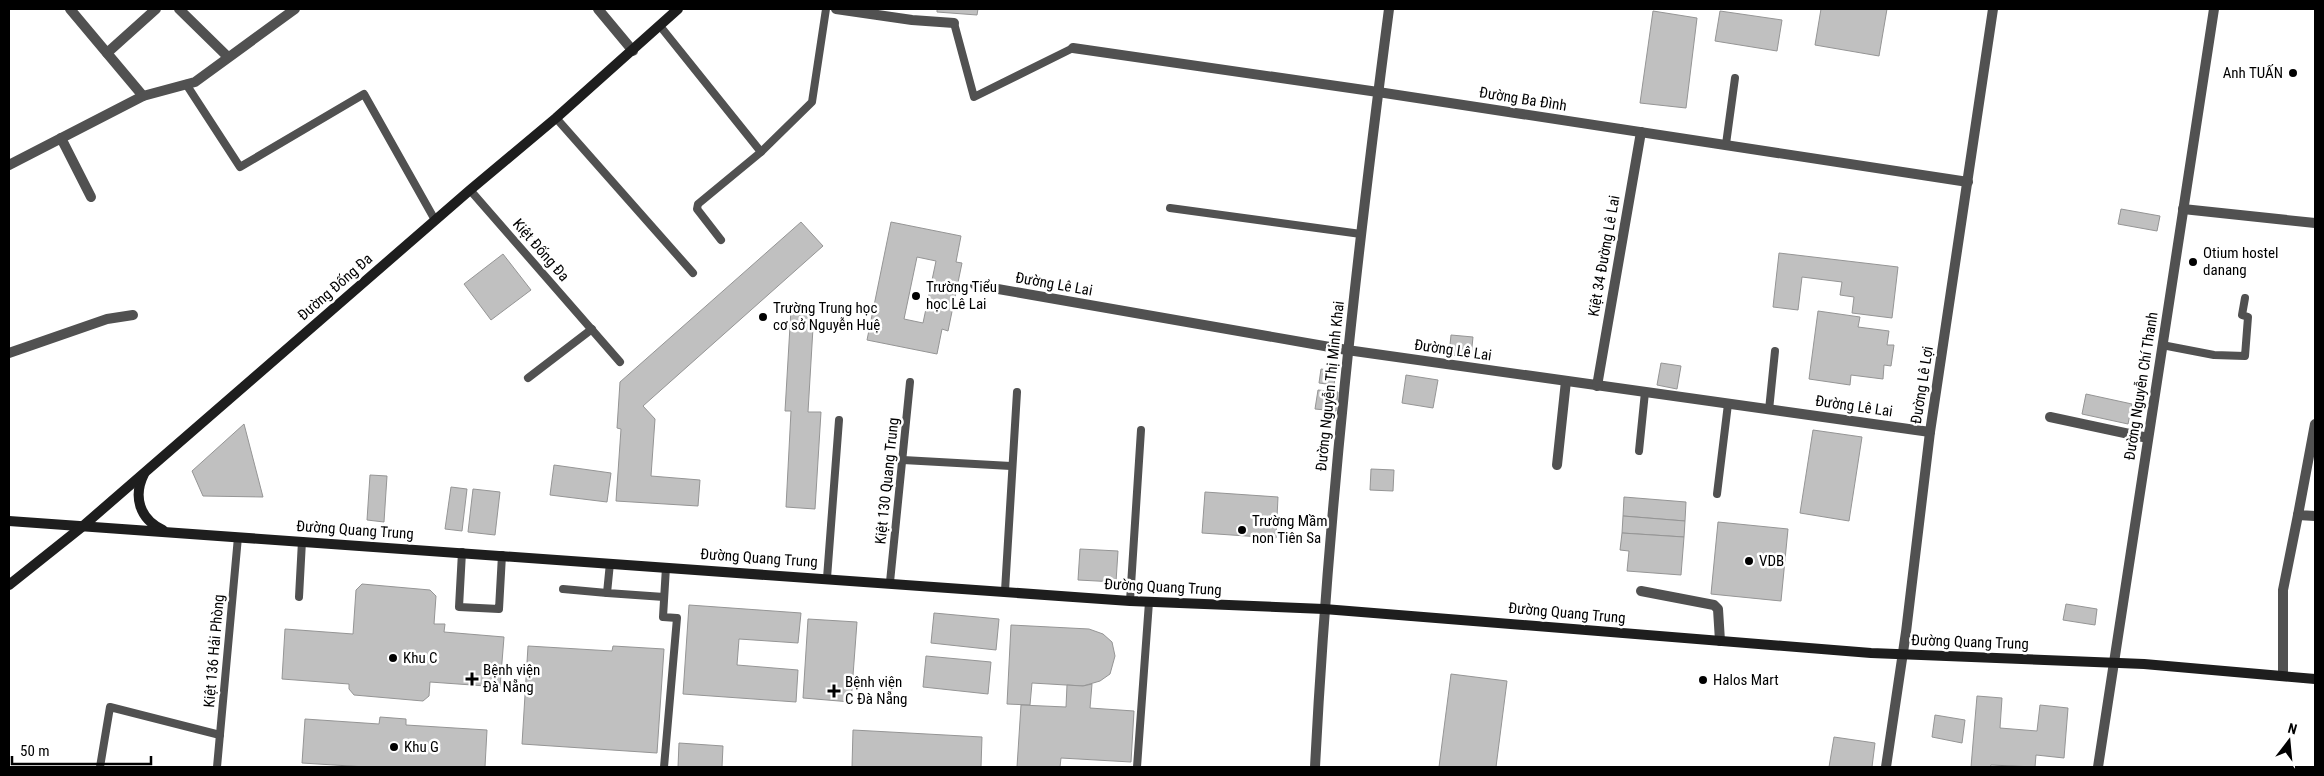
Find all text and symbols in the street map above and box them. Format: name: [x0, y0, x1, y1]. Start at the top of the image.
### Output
place label: Anh TUẤN: [2223, 64, 2283, 82]
marker: Anh TUẤN: [2287, 67, 2299, 79]
street label: Đường Ba Đình: [1478, 83, 1568, 115]
street label: Kiệt 34 Đường Lê Lai: [1584, 194, 1624, 318]
street label: Kiệt Đống Đa: [509, 215, 573, 285]
place label: Otium hostel danang: [2203, 244, 2278, 279]
street label: Đường Đống Đa: [294, 250, 376, 324]
marker: Otium hostel danang: [2187, 256, 2199, 268]
street label: Đường Lê Lai: [1014, 268, 1094, 300]
place label: Trường Tiểu học Lê Lai: [926, 278, 997, 313]
marker: Trường Tiểu học Lê Lai: [910, 290, 922, 302]
place label: Trường Trung học cơ sở Nguyễn Huệ: [773, 299, 880, 334]
street label: Đường Nguyễn Thị Minh Khai: [1312, 300, 1348, 472]
marker: Trường Trung học cơ sở Nguyễn Huệ: [757, 311, 769, 323]
street label: Đường Nguyễn Chí Thanh: [2120, 311, 2162, 461]
street label: Đường Lê Lai: [1413, 336, 1493, 364]
street label: Đường Lê Lợi: [1907, 345, 1937, 425]
street label: Đường Lê Lai: [1814, 392, 1894, 420]
street label: Kiệt 130 Quang Trung: [871, 417, 903, 545]
place label: Trường Mầm non Tiên Sa: [1252, 512, 1328, 547]
street label: Đường Quang Trung: [296, 517, 414, 543]
marker: Trường Mầm non Tiên Sa: [1236, 524, 1248, 536]
street label: Đường Quang Trung: [700, 545, 818, 571]
place label: VDB: [1759, 552, 1784, 570]
marker: VDB: [1743, 555, 1755, 567]
street label: Đường Quang Trung: [1104, 575, 1222, 599]
street label: Kiệt 136 Hải Phòng: [200, 594, 228, 708]
street label: Đường Quang Trung: [1508, 599, 1626, 627]
street label: Đường Quang Trung: [1911, 631, 2029, 653]
place label: Khu C: [403, 649, 438, 667]
marker: Khu C: [387, 652, 399, 664]
place label: Bệnh viện Đà Nẵng: [483, 661, 540, 696]
place label: Halos Mart: [1713, 671, 1779, 689]
marker: Bệnh viện Đà Nẵng: [465, 672, 479, 686]
place label: Bệnh viện C Đà Nẵng: [845, 673, 908, 708]
marker: Halos Mart: [1697, 674, 1709, 686]
marker: Bệnh viện C Đà Nẵng: [827, 684, 841, 698]
north arrow: [2264, 716, 2314, 766]
text: N: [2286, 720, 2299, 737]
scale bar: [12, 734, 151, 766]
place label: Khu G: [404, 738, 439, 756]
marker: Khu G: [388, 741, 400, 753]
text: 50 m: [20, 742, 50, 760]

